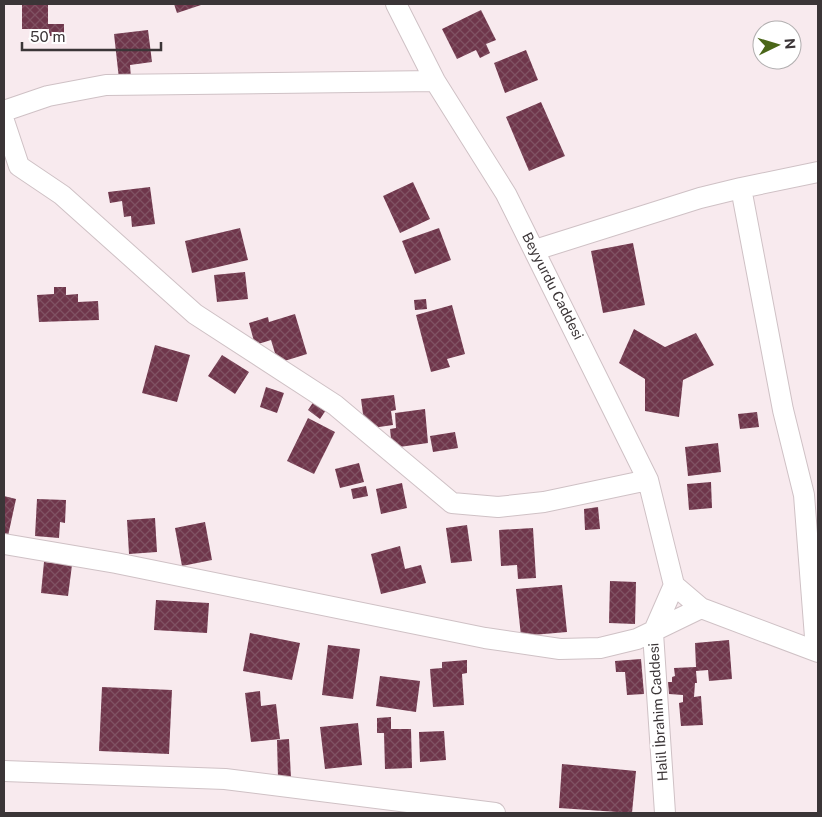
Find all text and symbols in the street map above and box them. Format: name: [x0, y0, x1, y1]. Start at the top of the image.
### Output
scale bar: [22, 20, 161, 52]
north arrow: [752, 20, 802, 70]
text: 50 m: [30, 28, 65, 45]
text: N: [782, 38, 798, 50]
street label: Beyyurdu Caddesi: [519, 230, 587, 342]
street label: Halil İbrahim Caddesi: [643, 642, 671, 782]

